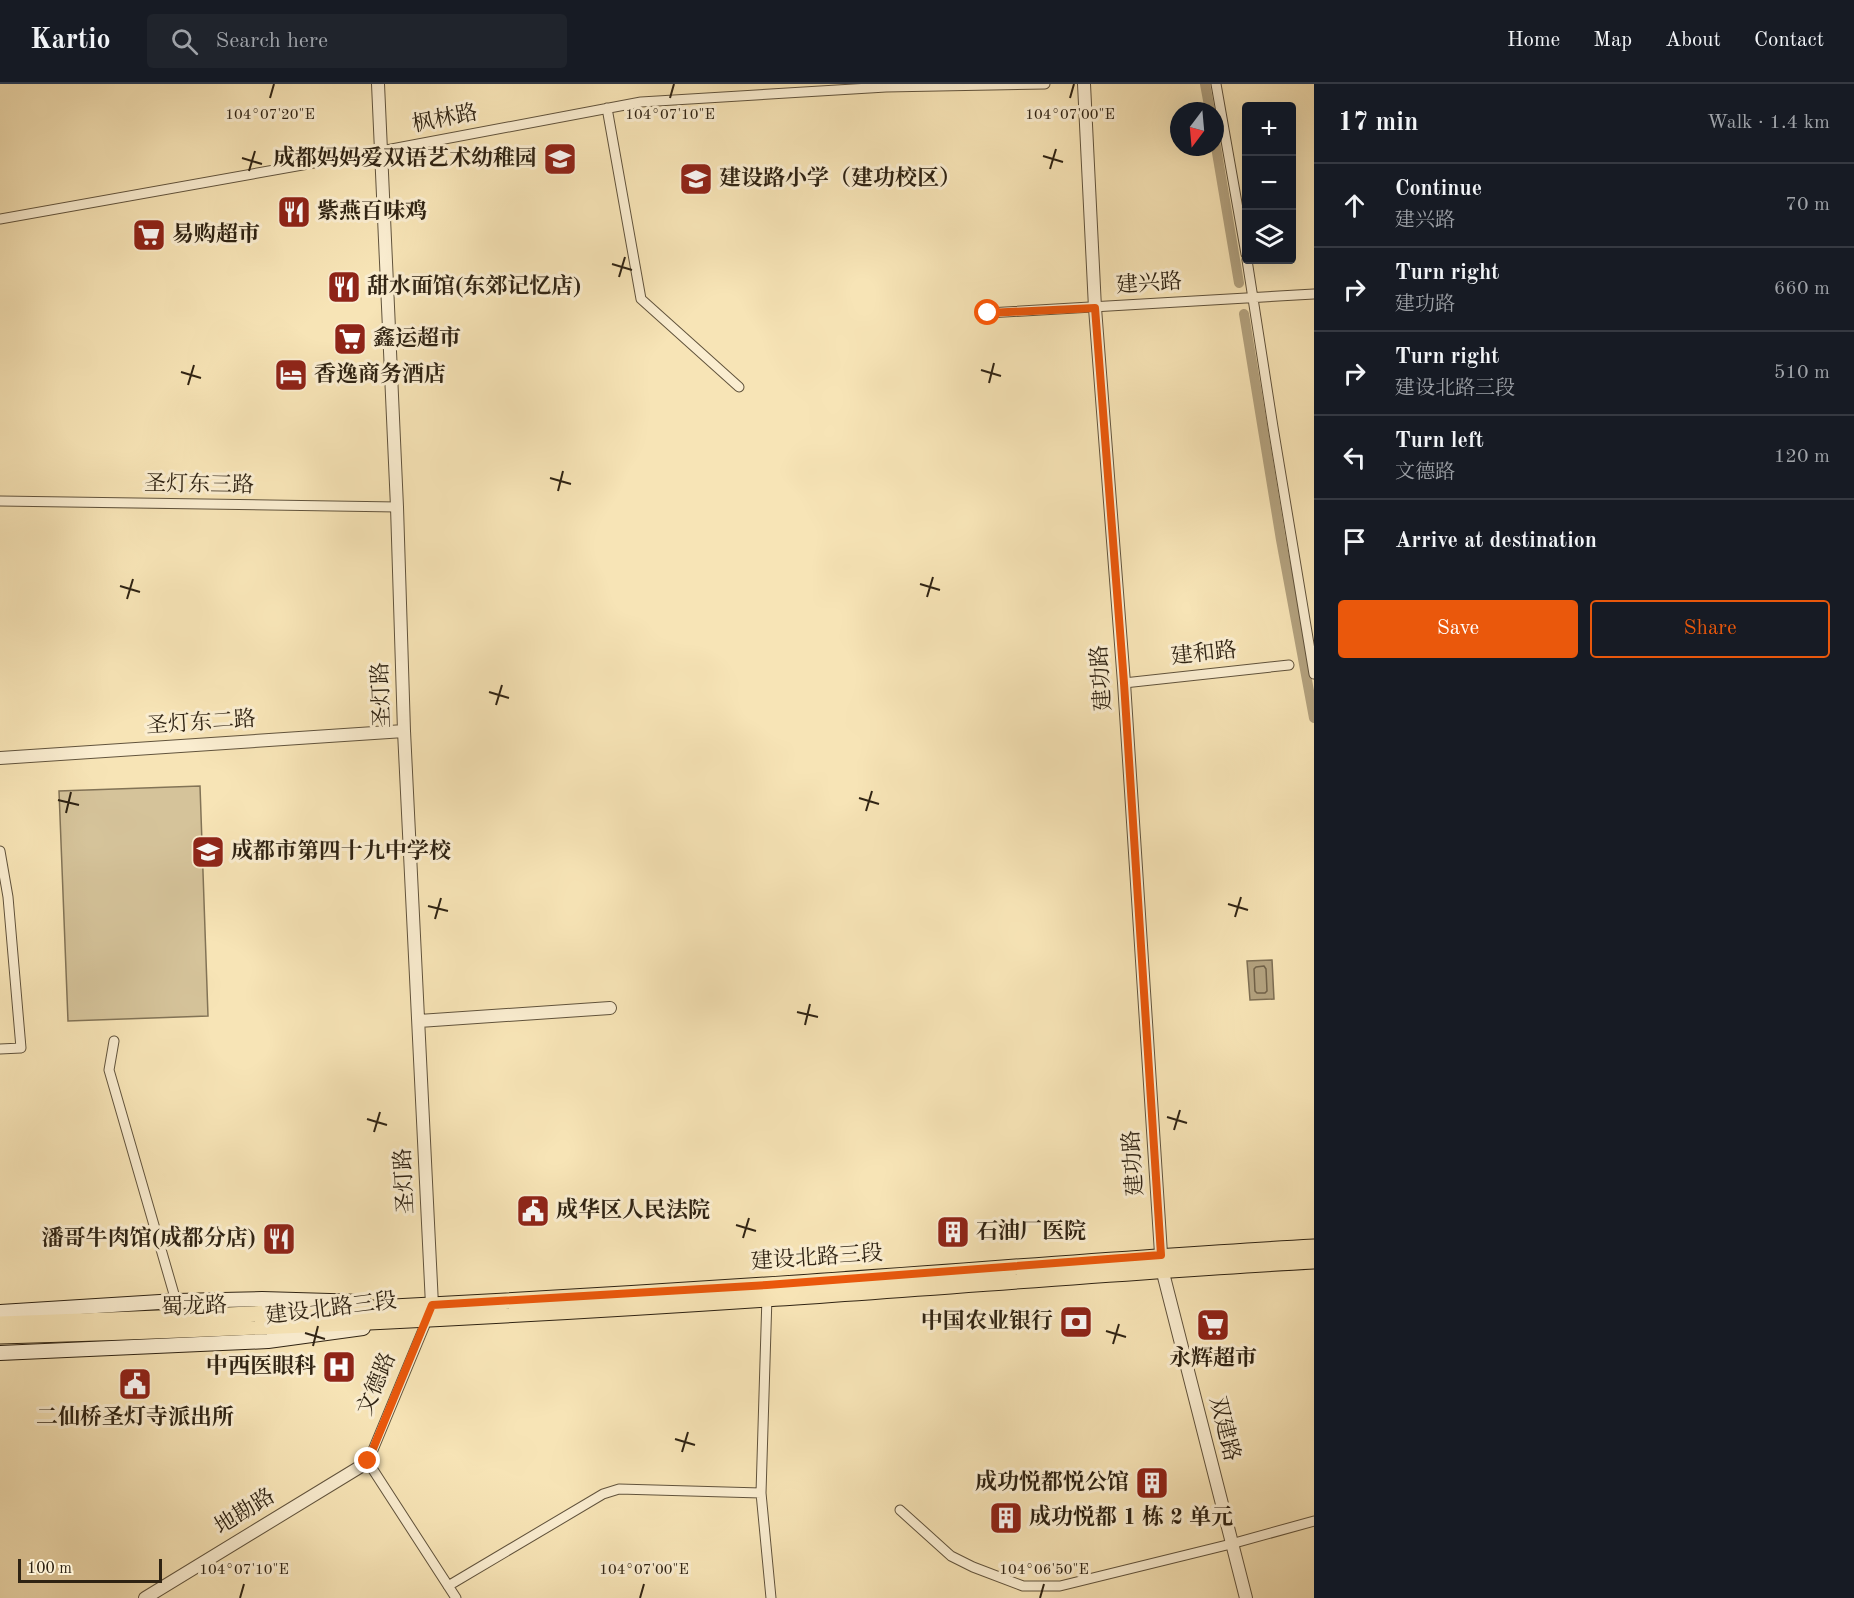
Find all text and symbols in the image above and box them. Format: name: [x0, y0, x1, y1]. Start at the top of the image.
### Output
search box: [147, 14, 567, 68]
icon: search: [168, 25, 201, 58]
text: Kartio: [30, 27, 111, 55]
text: Search here: [216, 30, 328, 52]
text: Home: [1507, 30, 1560, 51]
text: Map: [1593, 30, 1632, 51]
text: About: [1665, 30, 1721, 51]
text: Contact: [1754, 30, 1824, 51]
street label: 枫林路: [410, 100, 480, 136]
north arrow: [1170, 102, 1224, 156]
map controls: [1242, 102, 1296, 264]
button: +: [1242, 102, 1296, 156]
text: 104°07'20"E: [225, 108, 315, 123]
text: 104°07'10"E: [625, 108, 715, 123]
text: 104°07'00"E: [1025, 108, 1115, 123]
text: 17 min: [1338, 110, 1418, 136]
text: Walk · 1.4 km: [1707, 113, 1830, 133]
school or university icon: 成都妈妈爱双语艺术幼稚园: [542, 141, 578, 177]
place label: 成都妈妈爱双语艺术幼稚园: [273, 145, 537, 170]
button: −: [1242, 156, 1296, 210]
school or university icon: 建设路小学（建功校区）: [678, 161, 714, 197]
place label: 建设路小学（建功校区）: [719, 166, 961, 190]
text: Continue: [1395, 178, 1482, 200]
icon: ahead: [1338, 189, 1371, 222]
restaurant icon: 紫燕百味鸡: [276, 194, 312, 230]
text: 70 m: [1785, 195, 1830, 215]
place label: 紫燕百味鸡: [317, 199, 427, 223]
button: layers: [1242, 210, 1296, 264]
text: 建兴路: [1395, 211, 1455, 231]
supermarket icon: 易购超市: [131, 217, 167, 253]
place label: 易购超市: [172, 221, 260, 246]
text: Turn right: [1395, 262, 1499, 284]
restaurant icon: 甜水面馆(东郊记忆店): [326, 269, 362, 305]
street label: 建兴路: [1115, 269, 1183, 297]
place label: 甜水面馆(东郊记忆店): [367, 273, 581, 298]
icon: right: [1338, 273, 1371, 306]
text: 660 m: [1774, 279, 1830, 299]
text: 建功路: [1395, 295, 1455, 315]
route start: [974, 299, 1000, 325]
supermarket icon: 鑫运超市: [332, 321, 368, 357]
place label: 鑫运超市: [373, 325, 461, 350]
text: Turn right: [1395, 346, 1499, 368]
hotel icon: 香逸商务酒店: [273, 357, 309, 393]
icon: right: [1338, 357, 1371, 390]
place label: 香逸商务酒店: [314, 361, 446, 386]
text: 510 m: [1774, 363, 1830, 383]
text: 建设北路三段: [1395, 379, 1515, 399]
text: Turn left: [1395, 430, 1484, 452]
icon: left: [1338, 441, 1371, 474]
text: 120 m: [1774, 447, 1830, 467]
text: 文德路: [1395, 463, 1455, 483]
street label: 圣灯东三路: [144, 471, 254, 497]
icon: arrive: [1338, 525, 1371, 558]
text: Arrive at destination: [1395, 530, 1597, 552]
button: Save: [1338, 600, 1578, 658]
button: Share: [1590, 600, 1830, 658]
street label: 建和路: [1170, 638, 1238, 668]
street label: 建功路: [1087, 644, 1115, 712]
street label: 圣灯路: [368, 662, 394, 728]
street label: 圣灯东二路: [145, 706, 257, 738]
school or university icon: 成都市第四十九中学校: [190, 834, 226, 870]
place label: 成都市第四十九中学校: [231, 838, 451, 863]
street label: 建功路: [1119, 1129, 1147, 1197]
street label: 圣灯路: [390, 1147, 418, 1215]
public building icon: 成华区人民法院: [515, 1193, 551, 1229]
place label: 成华区人民法院: [556, 1197, 710, 1222]
building icon: 石油厂医院: [935, 1214, 971, 1250]
place label: 石油厂医院: [976, 1218, 1086, 1243]
restaurant icon: 潘哥牛肉馆(成都分店): [261, 1221, 297, 1257]
place label: 潘哥牛肉馆(成都分店): [42, 1225, 256, 1250]
street label: 建设北路三段: [750, 1240, 884, 1274]
street label: 建设北路三段: [264, 1288, 398, 1328]
street label: 蜀龙路: [161, 1293, 227, 1319]
bank icon: 中国农业银行: [1058, 1304, 1094, 1340]
supermarket icon: 永辉超市: [1195, 1307, 1231, 1343]
place label: 中国农业银行: [921, 1309, 1053, 1333]
place label: 永辉超市: [1169, 1345, 1257, 1370]
hospital icon: 中西医眼科: [321, 1349, 357, 1385]
street label: 文德路: [352, 1349, 400, 1419]
place label: 中西医眼科: [206, 1354, 316, 1378]
public building icon: 二仙桥圣灯寺派出所: [117, 1366, 153, 1402]
street label: 双建路: [1205, 1394, 1245, 1464]
place label: 二仙桥圣灯寺派出所: [36, 1405, 234, 1429]
route end: [354, 1447, 380, 1473]
building icon: 成功悦都悦公馆: [1134, 1465, 1170, 1501]
place label: 成功悦都悦公馆: [975, 1469, 1129, 1494]
street label: 地勘路: [210, 1483, 279, 1539]
building icon: 成功悦都 1 栋 2 单元: [988, 1500, 1024, 1536]
place label: 成功悦都 1 栋 2 单元: [1029, 1504, 1233, 1529]
scale bar: [18, 1556, 162, 1584]
text: 100 m: [27, 1561, 72, 1577]
text: 104°07'10"E: [199, 1563, 289, 1578]
text: 104°07'00"E: [599, 1563, 689, 1578]
text: 104°06'50"E: [999, 1563, 1089, 1578]

